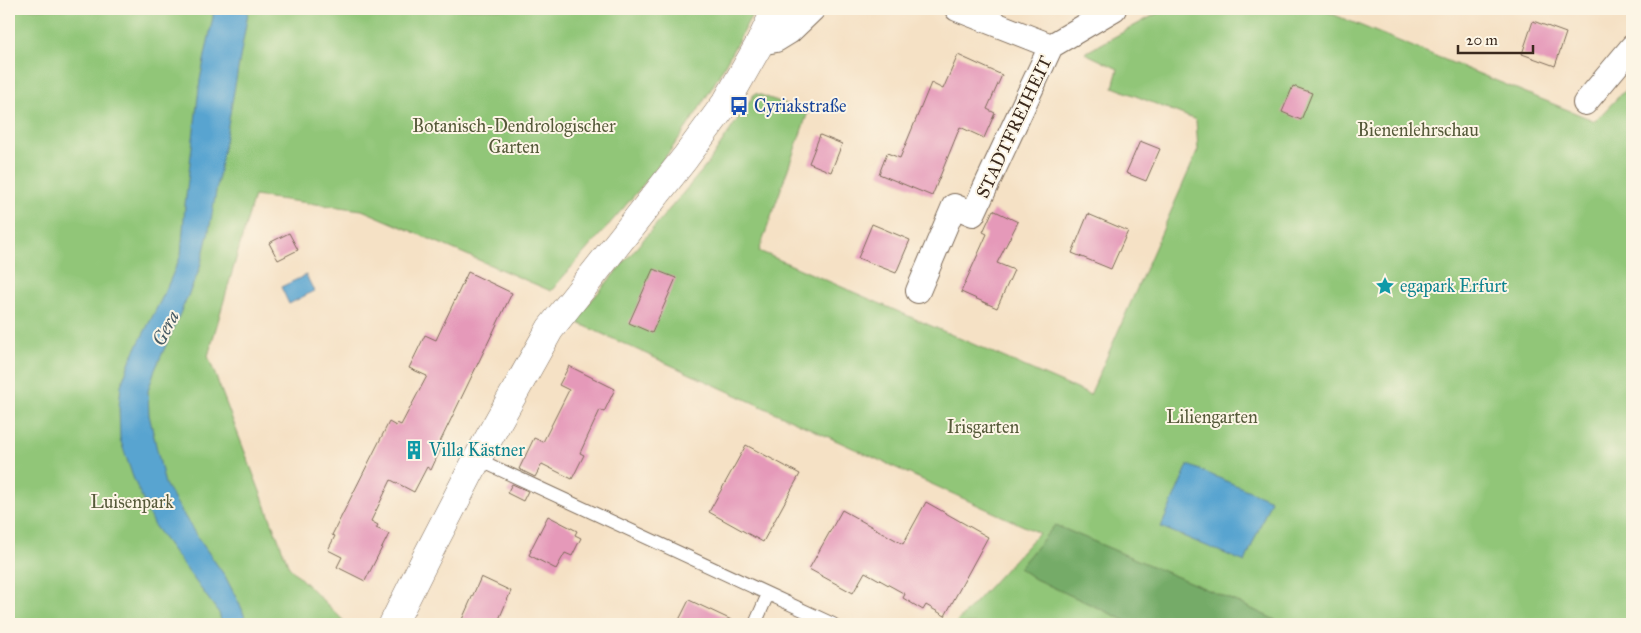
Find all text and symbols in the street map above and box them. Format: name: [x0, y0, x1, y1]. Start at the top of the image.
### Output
scale bar: [1458, 22, 1534, 54]
text: 20 m: [1466, 31, 1498, 49]
street label: STADTFREIHEIT: [971, 52, 1057, 202]
bus stop icon: Cyriakstraße: [728, 95, 750, 117]
place label: Cyriakstraße: [754, 95, 846, 117]
park label: Botanisch-Dendrologischer Garten: [412, 115, 616, 158]
park label: Bienenlehrschau: [1357, 119, 1479, 141]
place icon: egapark Erfurt: [1374, 275, 1396, 297]
place label: egapark Erfurt: [1400, 275, 1508, 298]
water label: Gera: [147, 307, 184, 350]
park label: Liliengarten: [1166, 406, 1258, 429]
park label: Irisgarten: [947, 416, 1019, 439]
building icon: Villa Kästner: [403, 439, 425, 461]
place label: Villa Kästner: [428, 439, 525, 461]
park label: Luisenpark: [90, 491, 174, 513]

